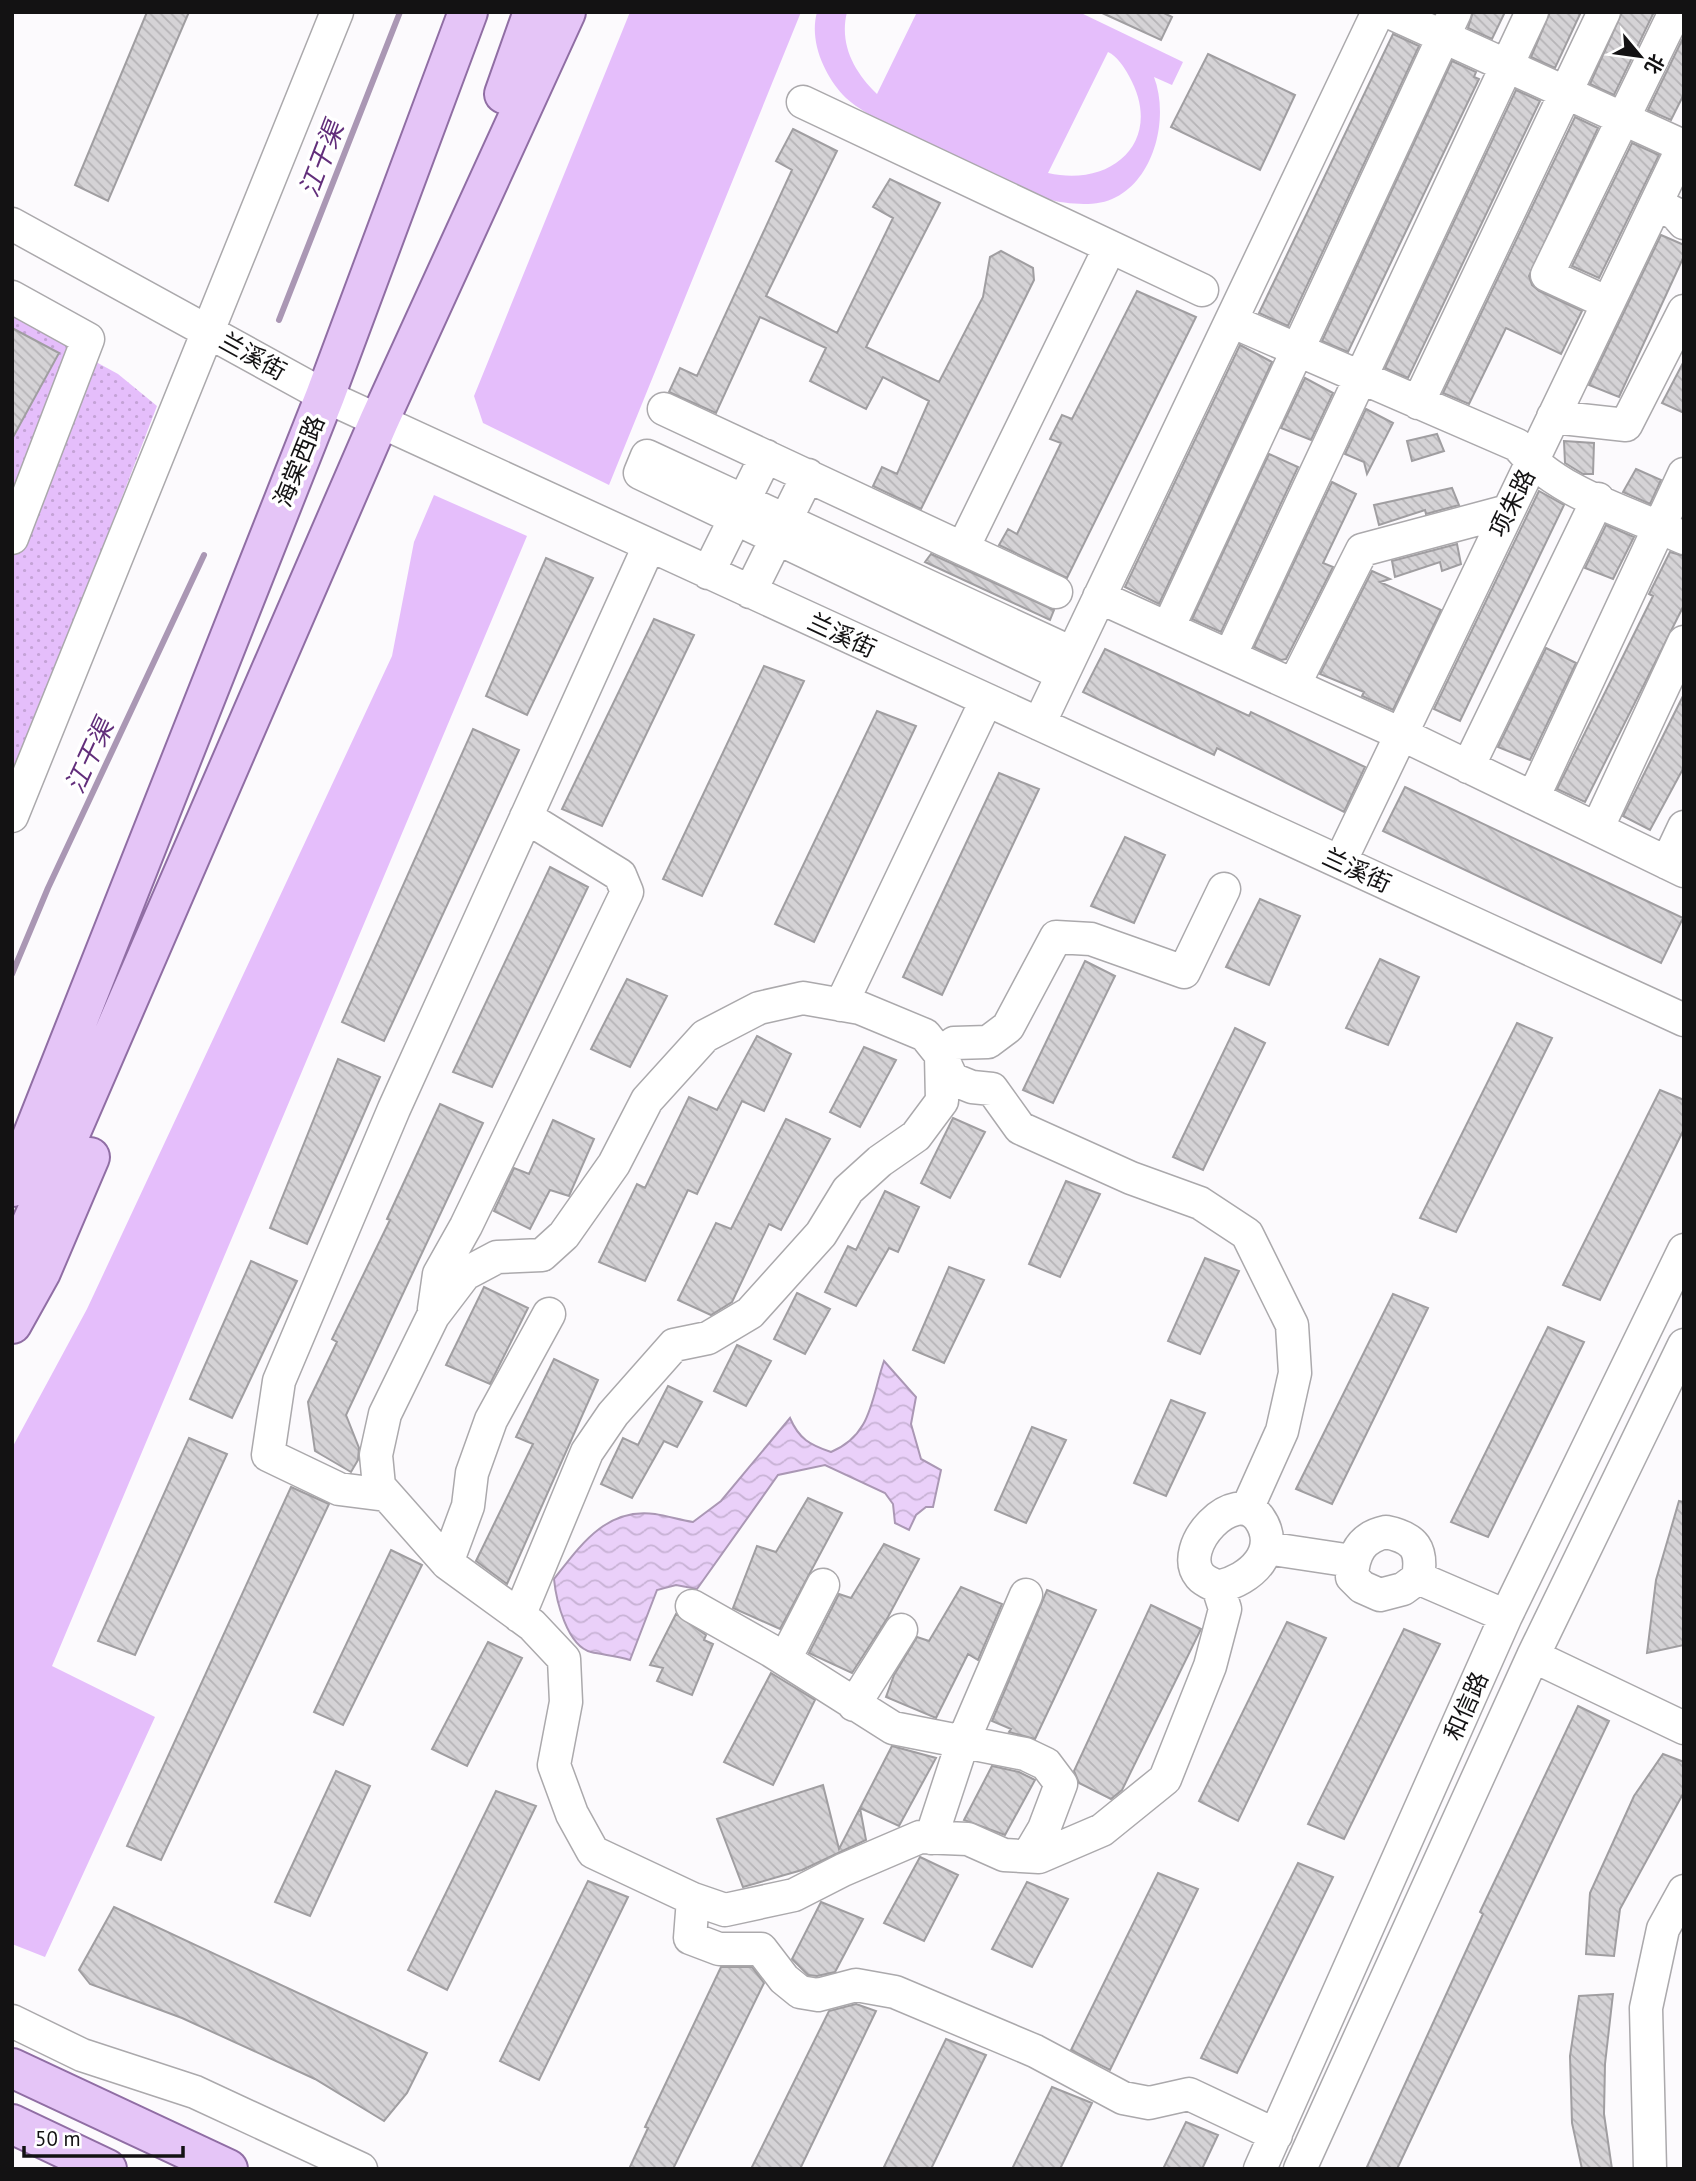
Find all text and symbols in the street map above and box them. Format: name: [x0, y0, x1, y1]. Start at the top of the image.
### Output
north arrow: [1605, 21, 1675, 91]
text: 北: [1640, 50, 1670, 78]
water label: 江干渠: [292, 113, 352, 201]
street label: 兰溪街: [214, 325, 292, 387]
street label: 海棠西路: [267, 411, 331, 511]
street label: 项朱路: [1482, 464, 1542, 542]
street label: 兰溪街: [803, 606, 881, 664]
water label: 江干渠: [58, 710, 122, 798]
street label: 兰溪街: [1318, 841, 1396, 899]
street label: 和信路: [1437, 1667, 1495, 1745]
scale bar: [24, 2114, 184, 2158]
text: 50 m: [35, 2125, 81, 2152]

